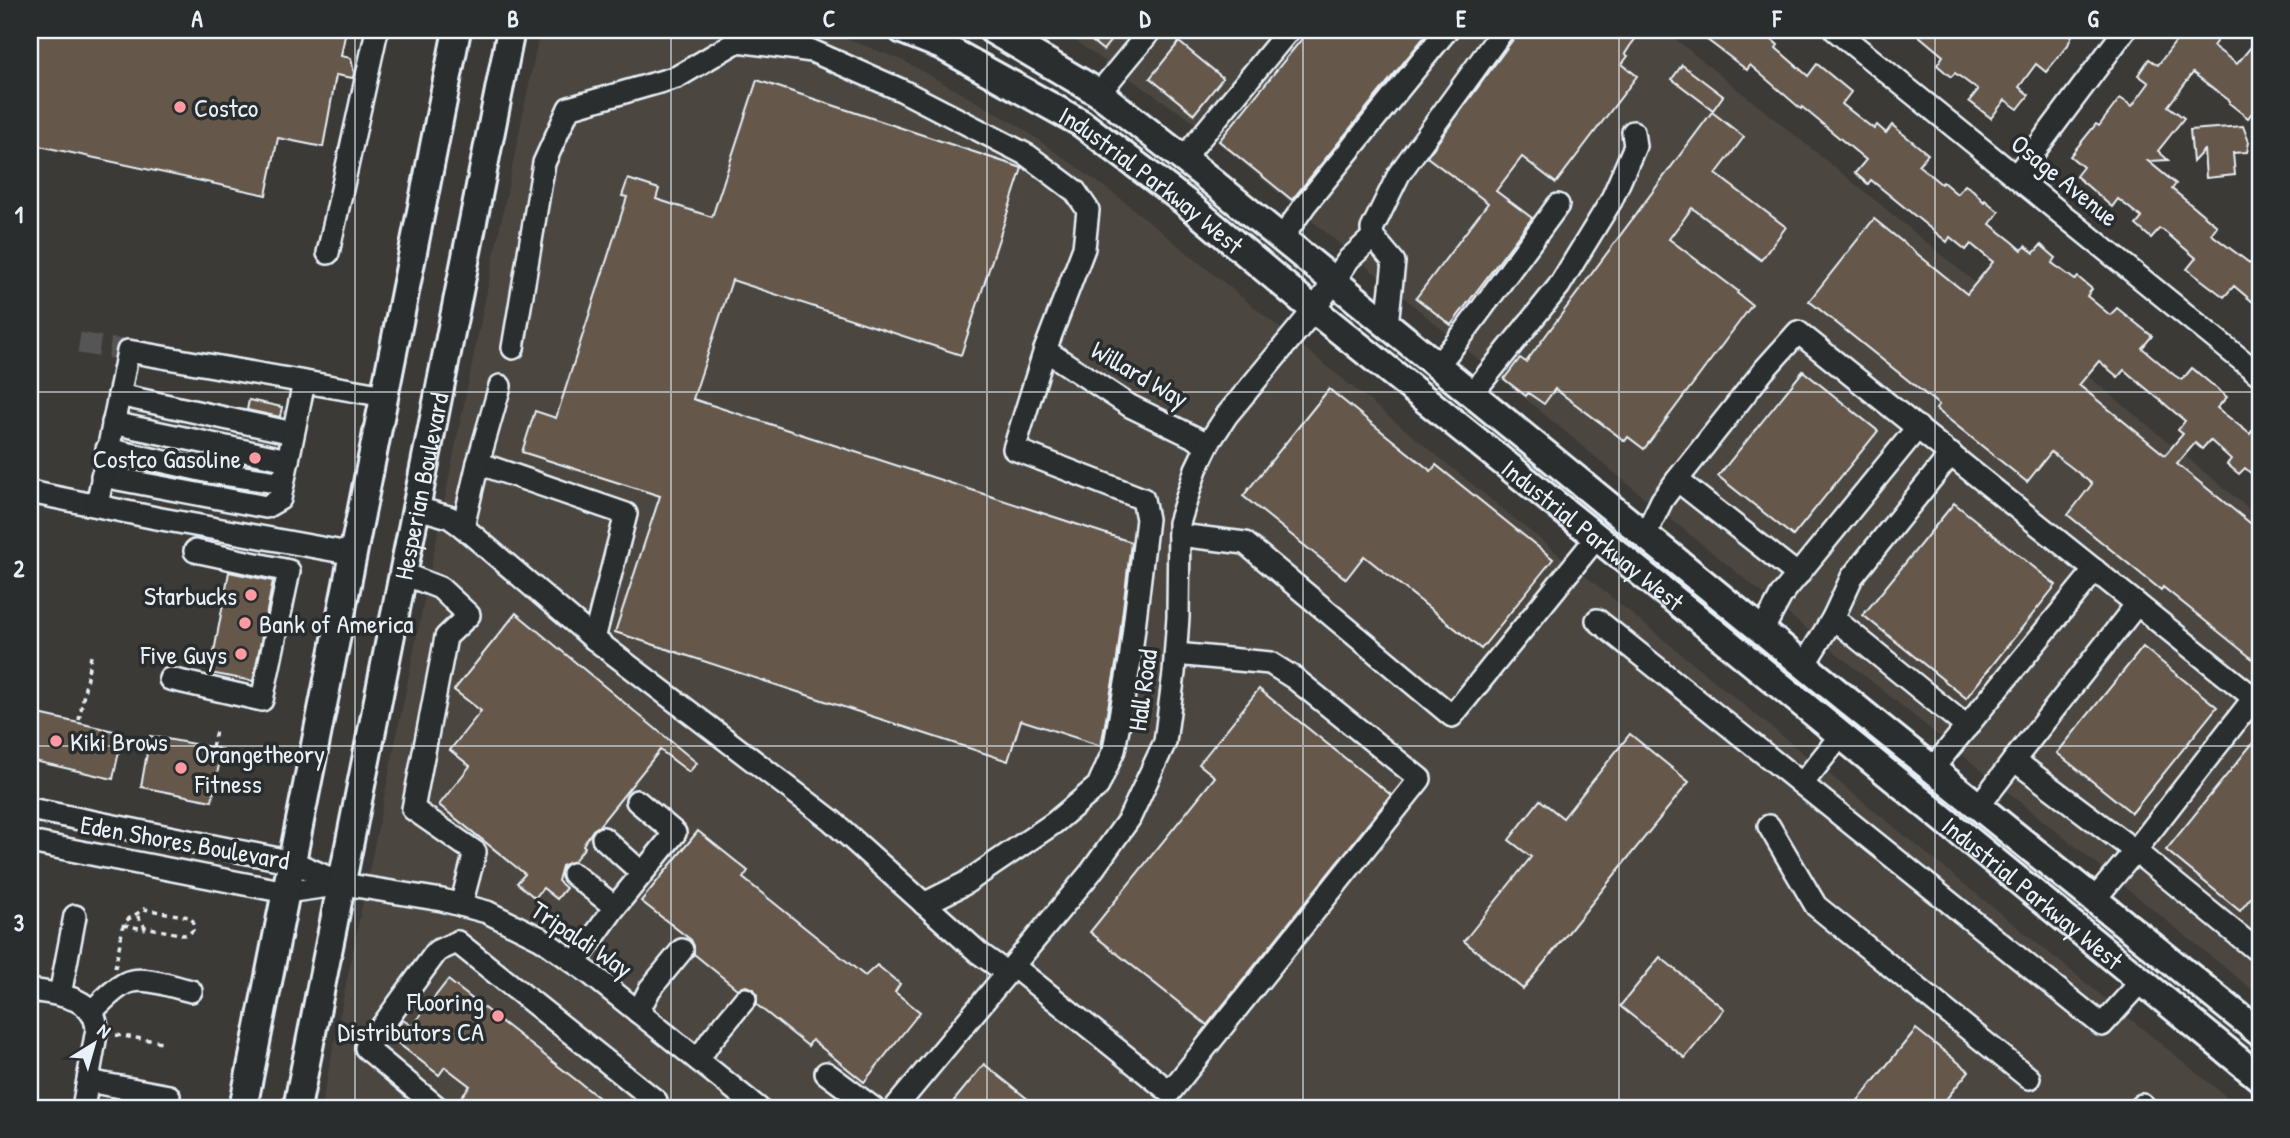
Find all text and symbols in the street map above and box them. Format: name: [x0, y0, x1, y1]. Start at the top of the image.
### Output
text: A: [191, 3, 203, 34]
text: B: [507, 3, 519, 34]
text: C: [823, 3, 835, 34]
text: D: [1140, 3, 1152, 34]
text: E: [1456, 3, 1467, 34]
text: F: [1772, 3, 1783, 34]
text: G: [2087, 3, 2099, 34]
place label: Costco: [194, 90, 258, 125]
street label: Industrial Parkway West: [1053, 97, 1252, 262]
marker: Costco: [172, 99, 188, 115]
street label: Osage Avenue: [2004, 126, 2126, 234]
text: 1: [15, 199, 23, 230]
street label: Willard Way: [1085, 332, 1195, 416]
street label: Hesperian Boulevard: [385, 390, 456, 583]
place label: Costco Gasoline: [93, 441, 241, 476]
marker: Costco Gasoline: [247, 450, 263, 466]
street label: Industrial Parkway West: [1495, 450, 1692, 619]
text: 2: [14, 553, 25, 584]
place label: Starbucks: [144, 578, 237, 613]
marker: Starbucks: [243, 587, 259, 603]
place label: Bank of America: [259, 606, 414, 641]
marker: Bank of America: [237, 615, 253, 631]
place label: Five Guys: [140, 637, 227, 672]
marker: Five Guys: [233, 646, 249, 662]
street label: Hall Road: [1119, 647, 1165, 733]
place label: Kiki Brows: [70, 724, 168, 759]
marker: Kiki Brows: [48, 733, 64, 749]
place label: Orangetheory Fitness: [194, 736, 325, 801]
marker: Orangetheory Fitness: [173, 760, 189, 776]
street label: Eden Shores Boulevard: [78, 806, 292, 878]
street label: Industrial Parkway West: [1935, 808, 2132, 978]
street label: Tripaldi Way: [524, 892, 640, 986]
text: 3: [14, 907, 24, 938]
place label: Flooring Distributors CA: [338, 984, 484, 1049]
marker: Flooring Distributors CA: [490, 1008, 506, 1024]
north arrow: [60, 1009, 130, 1078]
text: N: [92, 1017, 116, 1044]

